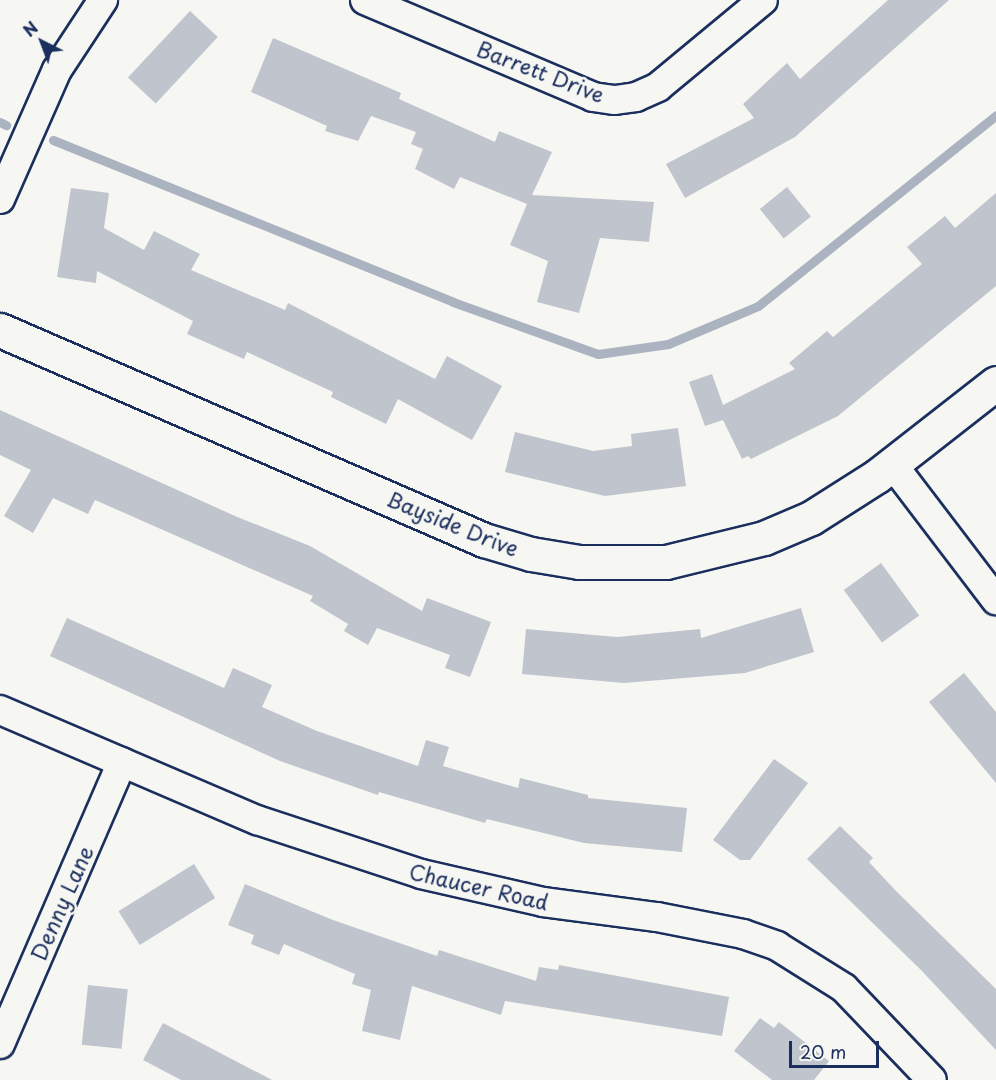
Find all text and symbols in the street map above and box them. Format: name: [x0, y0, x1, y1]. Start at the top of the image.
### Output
north arrow: [12, 12, 72, 72]
text: N: [17, 15, 43, 42]
street label: Barrett Drive: [474, 35, 608, 107]
street label: Bayside Drive: [383, 485, 523, 561]
street label: Denny Lane: [25, 842, 97, 964]
street label: Chaucer Road: [407, 858, 551, 914]
scale bar: [792, 1029, 882, 1067]
text: 20 m: [800, 1038, 846, 1065]

